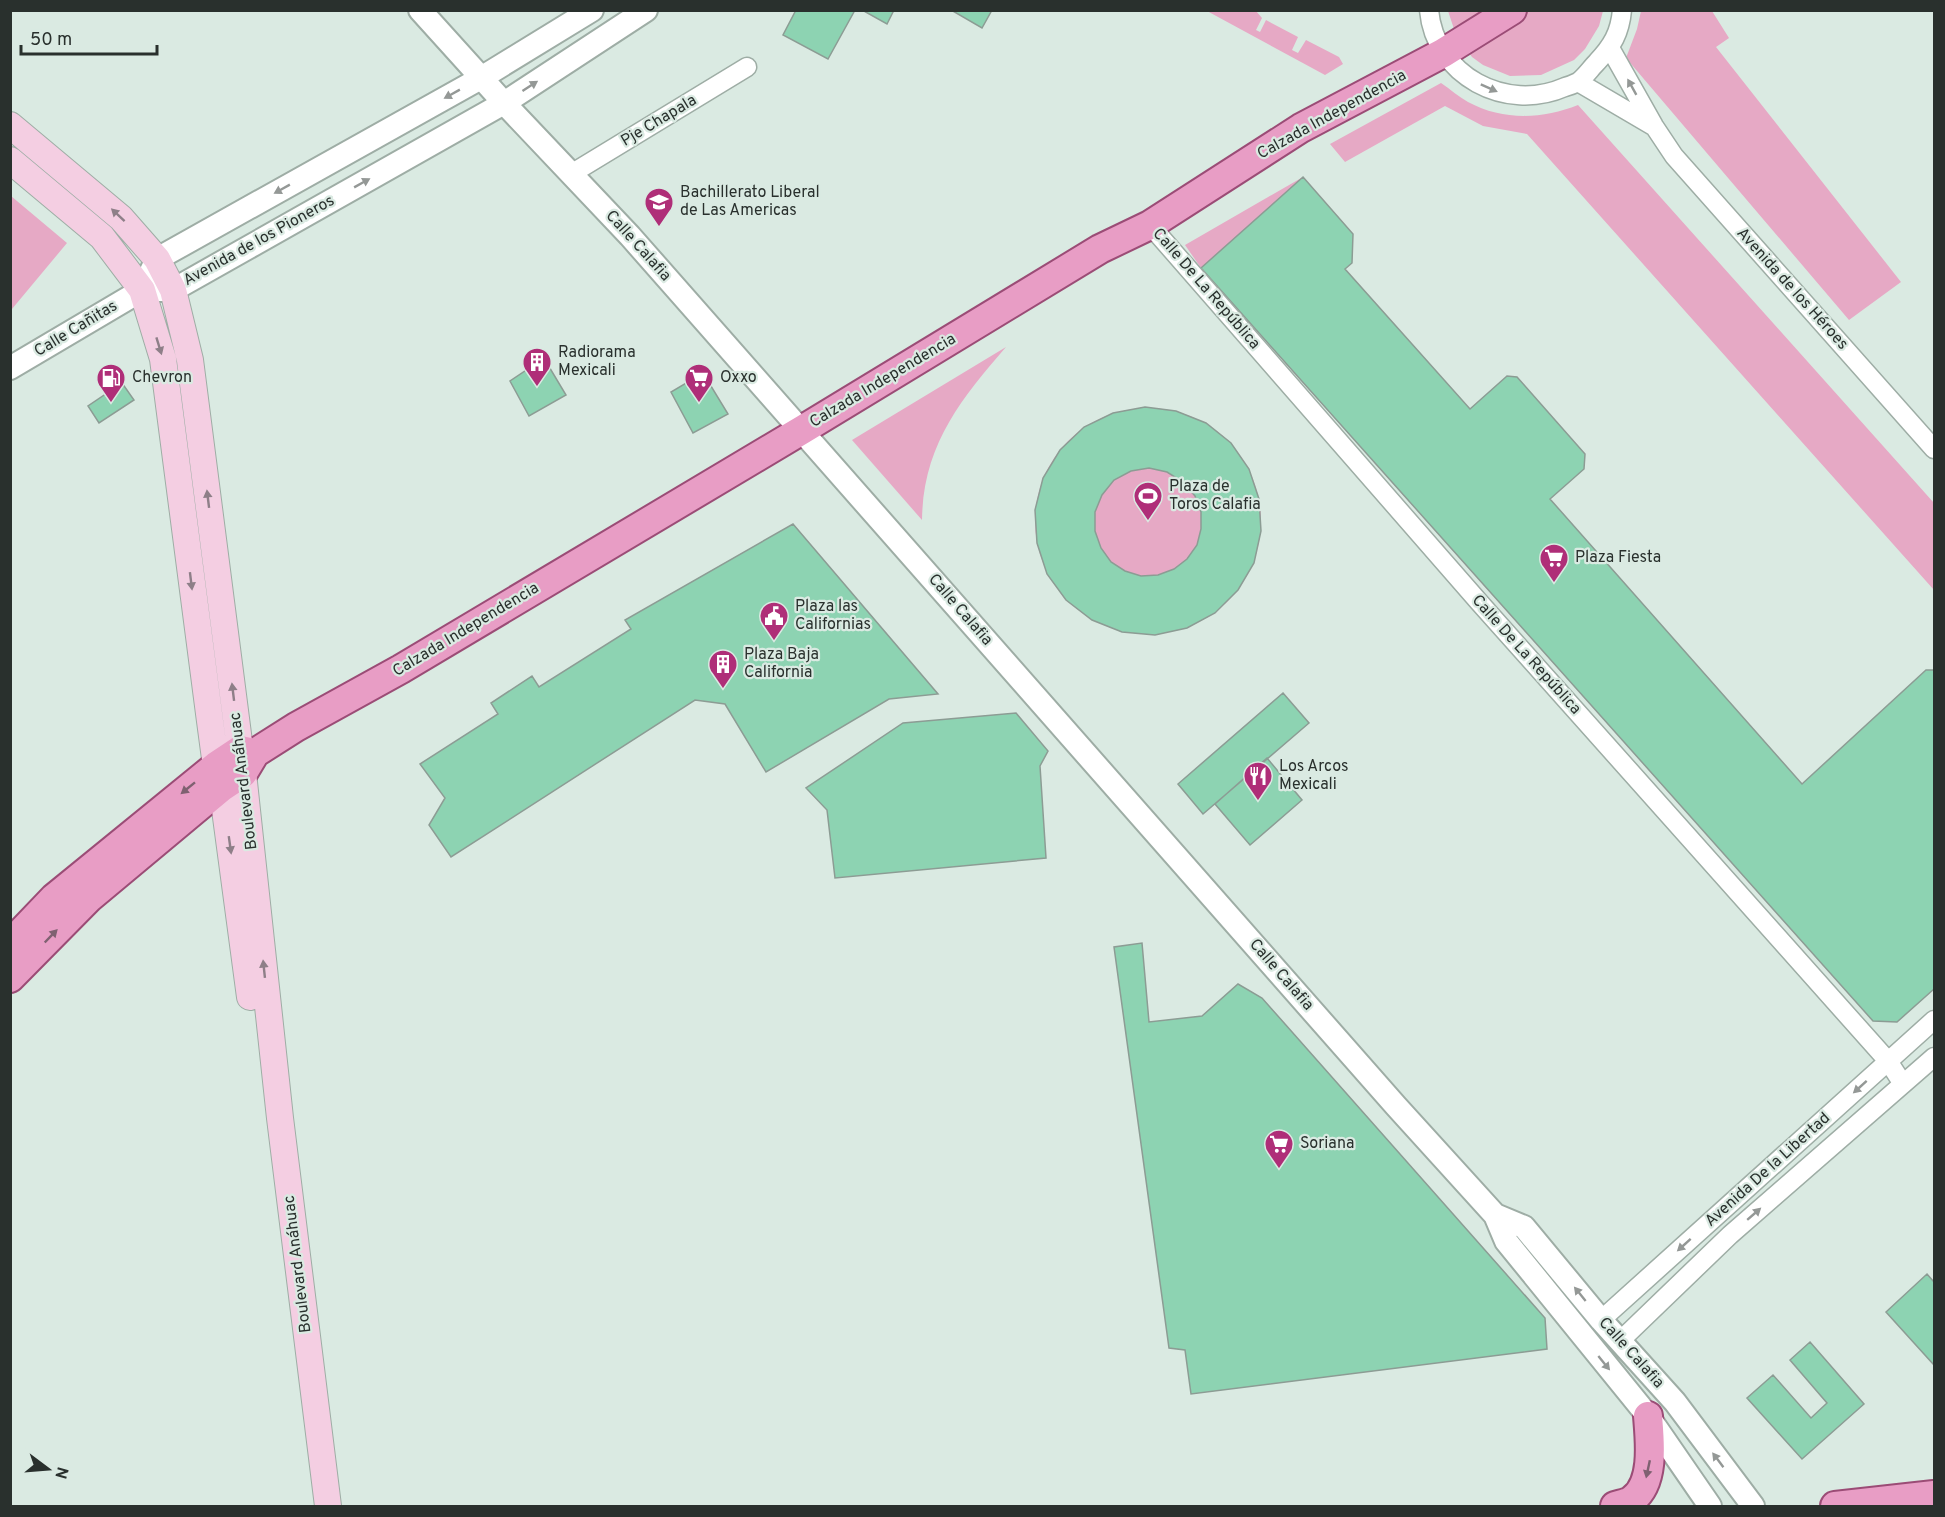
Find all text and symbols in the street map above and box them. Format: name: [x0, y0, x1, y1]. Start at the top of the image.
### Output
scale bar: [21, 18, 158, 56]
text: 50 m: [30, 29, 72, 52]
street label: Calzada Independencia: [1254, 66, 1410, 164]
one-way arrow: [1627, 78, 1637, 95]
one-way arrow: [522, 80, 538, 92]
one-way arrow: [1480, 83, 1498, 93]
one-way arrow: [443, 89, 460, 99]
street label: Pje Chapala: [617, 91, 701, 151]
one-way arrow: [353, 179, 370, 189]
place label: Bachillerato Liberal de Las Americas: [680, 183, 820, 221]
one-way arrow: [273, 184, 290, 194]
school or university icon: Bachillerato Liberal de Las Americas: [643, 186, 675, 228]
street label: Avenida de los Pioneros: [180, 191, 338, 291]
street label: Calle Calafia: [601, 206, 675, 286]
one-way arrow: [110, 208, 125, 222]
street label: Calle De La República: [1148, 224, 1264, 354]
street label: Avenida de los Héroes: [1732, 224, 1852, 354]
street label: Calle Cañitas: [31, 296, 121, 362]
street label: Calzada Independencia: [806, 329, 960, 433]
one-way arrow: [155, 337, 164, 355]
place label: Radiorama Mexicali: [558, 343, 636, 381]
building icon: Radiorama Mexicali: [521, 346, 553, 388]
fuel station icon: Chevron: [95, 362, 127, 404]
supermarket icon: Oxxo: [683, 362, 715, 404]
place label: Chevron: [132, 368, 192, 388]
place label: Oxxo: [720, 368, 757, 388]
place label: Plaza de Toros Calafia: [1169, 477, 1261, 515]
sports icon: Plaza de Toros Calafia: [1132, 480, 1164, 522]
one-way arrow: [203, 489, 213, 508]
supermarket icon: Plaza Fiesta: [1538, 542, 1570, 584]
place label: Plaza Fiesta: [1575, 548, 1661, 568]
street label: Calle Calafia: [923, 570, 997, 650]
one-way arrow: [187, 571, 196, 590]
street label: Calzada Independencia: [389, 578, 543, 682]
street label: Calle De La República: [1467, 591, 1585, 719]
place label: Plaza las Californias: [795, 597, 871, 635]
public building icon: Plaza las Californias: [758, 600, 790, 642]
place label: Plaza Baja California: [744, 645, 819, 683]
building icon: Plaza Baja California: [707, 648, 739, 690]
one-way arrow: [228, 683, 238, 702]
street label: Boulevard Anáhuac: [226, 711, 262, 851]
place label: Los Arcos Mexicali: [1279, 757, 1348, 795]
restaurant icon: Los Arcos Mexicali: [1242, 760, 1274, 802]
one-way arrow: [181, 782, 196, 794]
one-way arrow: [225, 836, 234, 855]
one-way arrow: [44, 930, 58, 944]
street label: Calle Calafia: [1244, 935, 1318, 1015]
one-way arrow: [260, 959, 269, 978]
one-way arrow: [1853, 1080, 1868, 1093]
street label: Avenida De la Libertad: [1701, 1108, 1835, 1232]
supermarket icon: Soriana: [1263, 1128, 1295, 1170]
place label: Soriana: [1300, 1134, 1354, 1154]
street label: Boulevard Anáhuac: [280, 1194, 316, 1334]
one-way arrow: [1746, 1208, 1761, 1221]
one-way arrow: [1676, 1238, 1691, 1252]
one-way arrow: [1573, 1286, 1586, 1302]
street label: Calle Calafia: [1594, 1313, 1668, 1393]
one-way arrow: [1597, 1355, 1609, 1370]
north arrow: [18, 1439, 78, 1499]
one-way arrow: [1713, 1452, 1725, 1467]
one-way arrow: [1642, 1460, 1652, 1478]
text: N: [49, 1464, 72, 1481]

